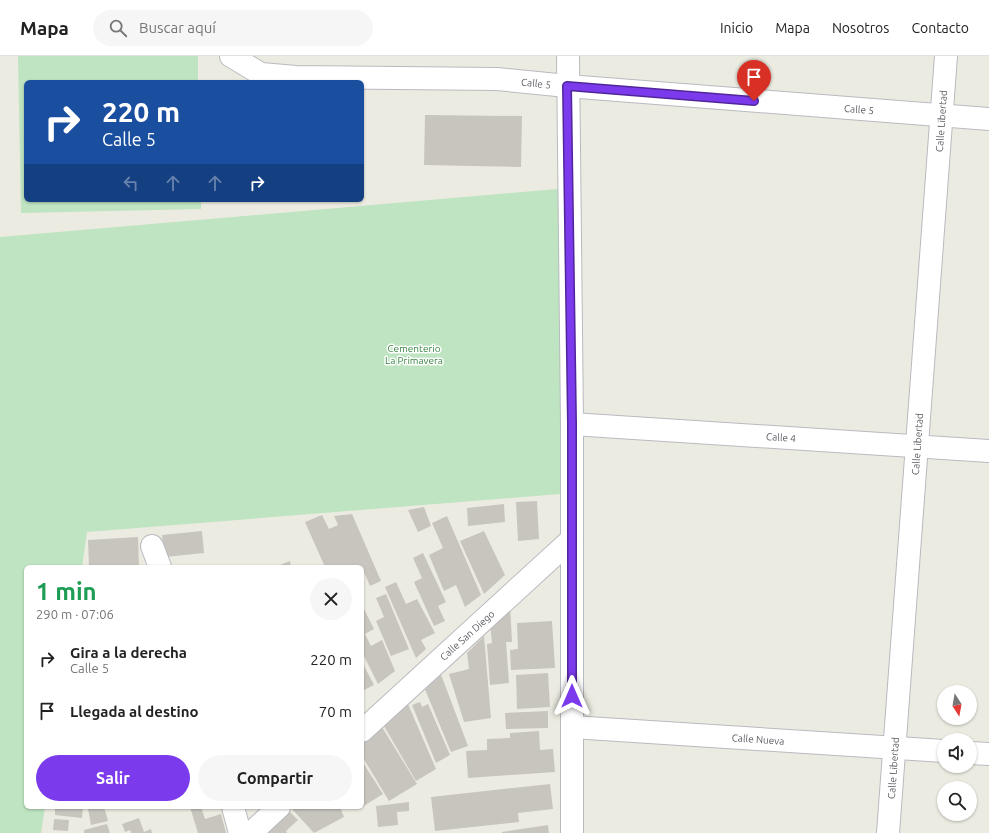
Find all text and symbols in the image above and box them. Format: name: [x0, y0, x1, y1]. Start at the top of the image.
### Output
search box: [93, 10, 373, 46]
text: Mapa: [20, 17, 69, 39]
icon: search: [107, 17, 129, 39]
text: Buscar aquí: [139, 19, 216, 36]
text: Inicio: [720, 20, 753, 36]
text: Mapa: [775, 20, 810, 36]
text: Nosotros: [832, 20, 889, 36]
text: Contacto: [911, 20, 969, 36]
pin: [737, 60, 771, 101]
icon: arrive: [743, 66, 765, 88]
street label: Calle 5: [520, 76, 551, 91]
street label: Calle Libertad: [934, 90, 949, 152]
icon: right: [36, 96, 88, 148]
text: 220 m: [102, 96, 180, 127]
street label: Calle 5: [844, 103, 874, 116]
text: Calle 5: [102, 129, 156, 149]
icon: left: [120, 172, 142, 194]
icon: ahead: [162, 172, 184, 194]
icon: ahead: [204, 172, 226, 194]
icon: right: [246, 172, 268, 194]
park label: Cementerio La Primavera: [385, 343, 443, 366]
street label: Calle Libertad: [910, 413, 925, 475]
street label: Calle 4: [766, 431, 797, 444]
text: 1 min: [36, 578, 97, 605]
button: close: [310, 578, 352, 620]
text: 290 m · 07:06: [36, 607, 114, 621]
street label: Calle San Diego: [438, 608, 497, 663]
text: Gira a la derecha: [70, 644, 187, 661]
icon: right: [36, 648, 58, 670]
text: 220 m: [310, 651, 352, 668]
text: Calle 5: [70, 661, 109, 675]
position arrow: [551, 675, 593, 717]
north arrow: [937, 685, 977, 725]
map controls: [937, 685, 977, 821]
icon: arrive: [36, 700, 58, 722]
text: Llegada al destino: [70, 703, 199, 720]
text: 70 m: [319, 703, 352, 720]
street label: Calle Nueva: [731, 732, 785, 747]
button: sound: [937, 733, 977, 773]
street label: Calle Libertad: [886, 737, 901, 799]
button: Salir: [36, 755, 190, 801]
button: Compartir: [198, 755, 352, 801]
button: search: [937, 781, 977, 821]

